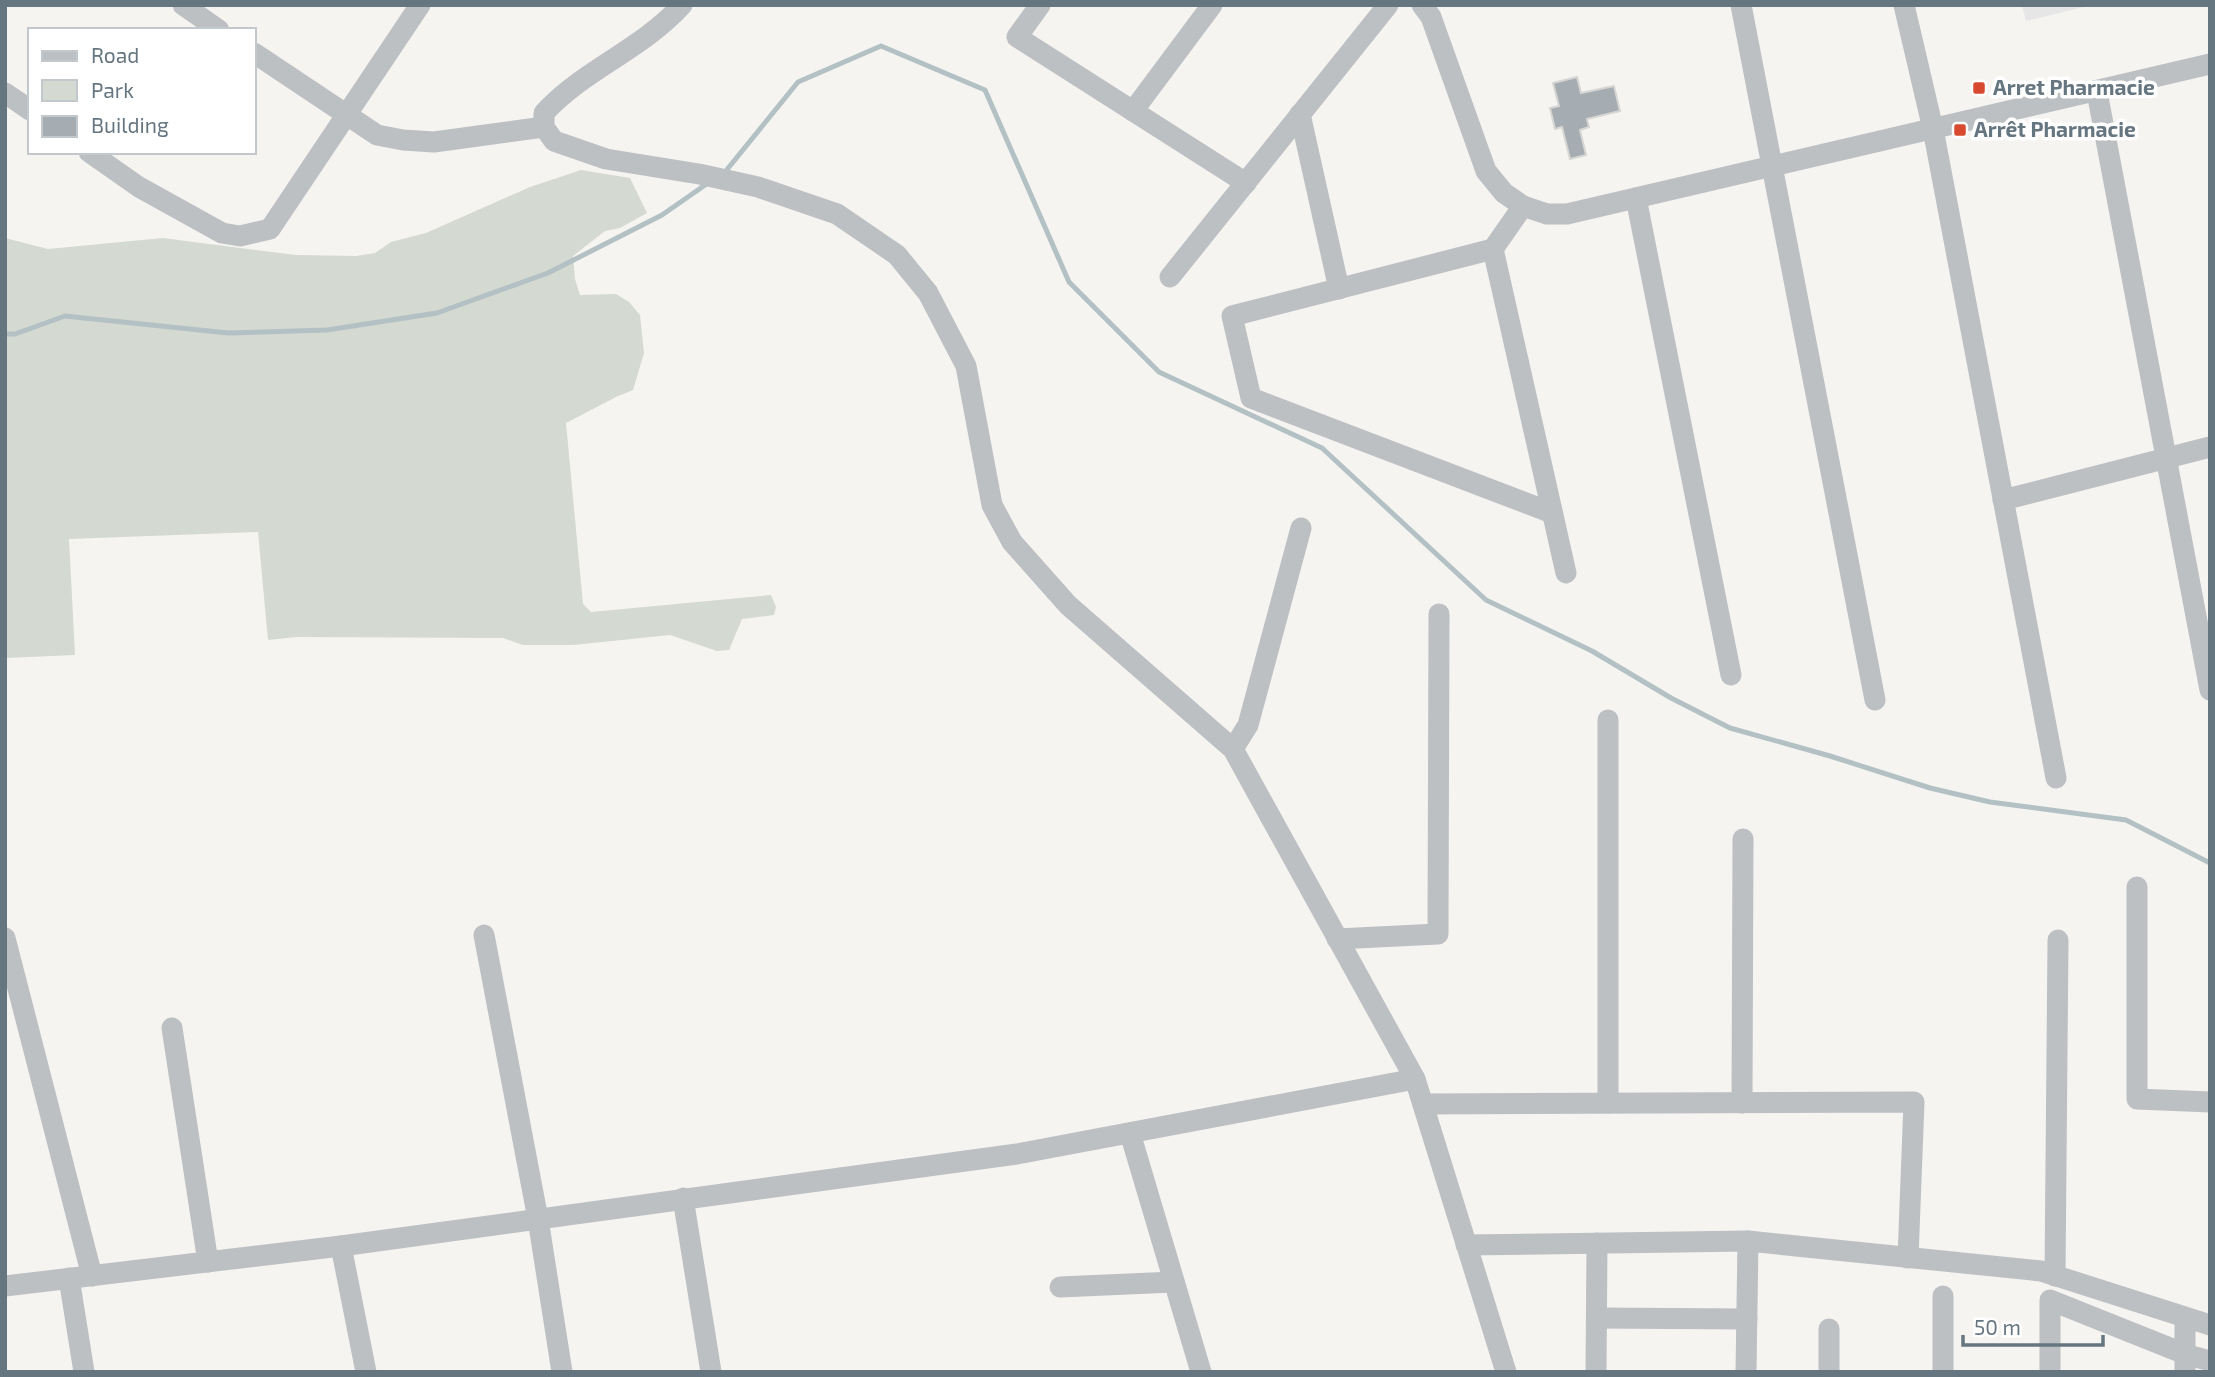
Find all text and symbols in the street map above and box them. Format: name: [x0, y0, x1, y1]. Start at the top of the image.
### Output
legend: [28, 28, 256, 154]
text: Road: [91, 42, 139, 67]
place label: Arret Pharmacie: [1993, 74, 2155, 99]
text: Park: [91, 77, 134, 102]
marker: Arret Pharmacie: [1971, 80, 1987, 96]
text: Building: [91, 112, 169, 137]
place label: Arrêt Pharmacie: [1974, 116, 2136, 141]
marker: Arrêt Pharmacie: [1952, 122, 1968, 138]
scale bar: [1963, 1304, 2103, 1348]
text: 50 m: [1974, 1314, 2021, 1339]

